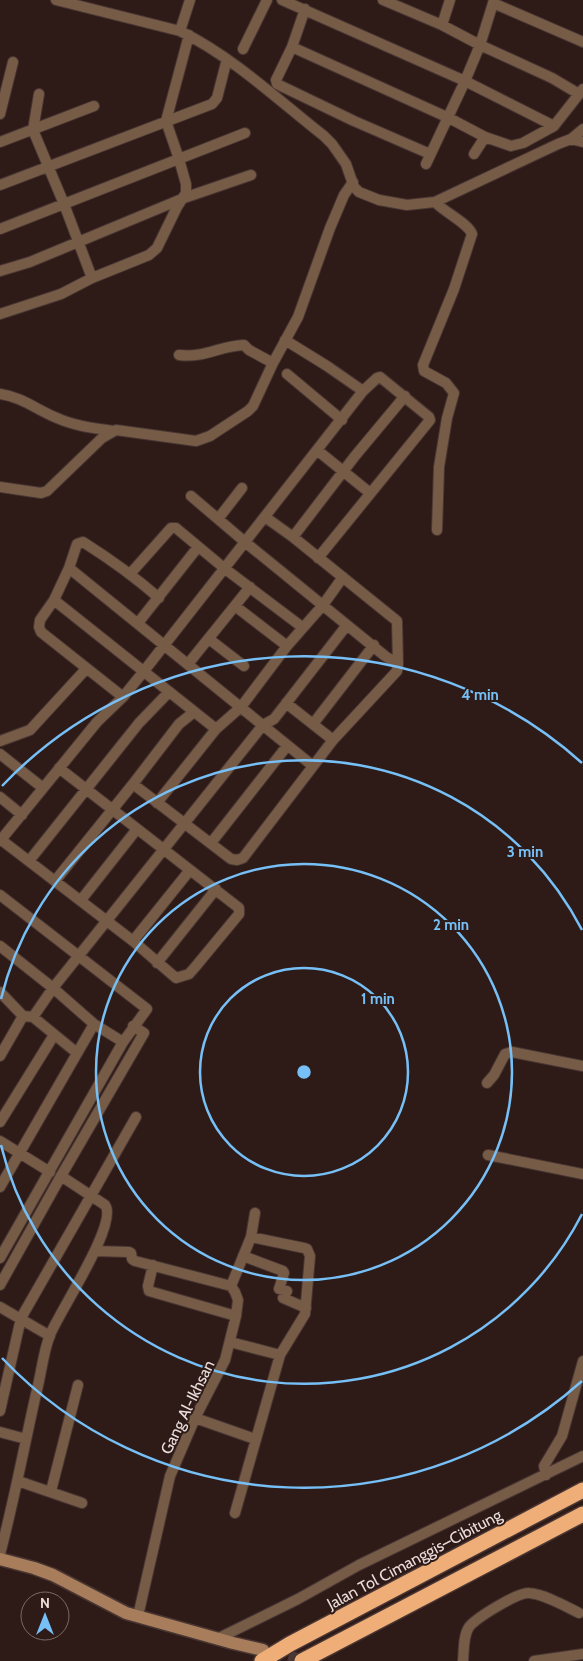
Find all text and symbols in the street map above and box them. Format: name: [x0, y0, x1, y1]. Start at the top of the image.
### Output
text: 4 min: [461, 686, 499, 704]
text: 3 min: [507, 843, 543, 861]
text: 2 min: [433, 916, 469, 934]
text: 1 min: [361, 990, 395, 1008]
centre of rings: [295, 1063, 313, 1081]
street label: Gang Al-Ikhsan: [156, 1357, 218, 1457]
street label: Jalan Tol Cimanggis–Cibitung: [323, 1505, 506, 1614]
north arrow: [20, 1591, 70, 1641]
text: N: [40, 1594, 50, 1612]

